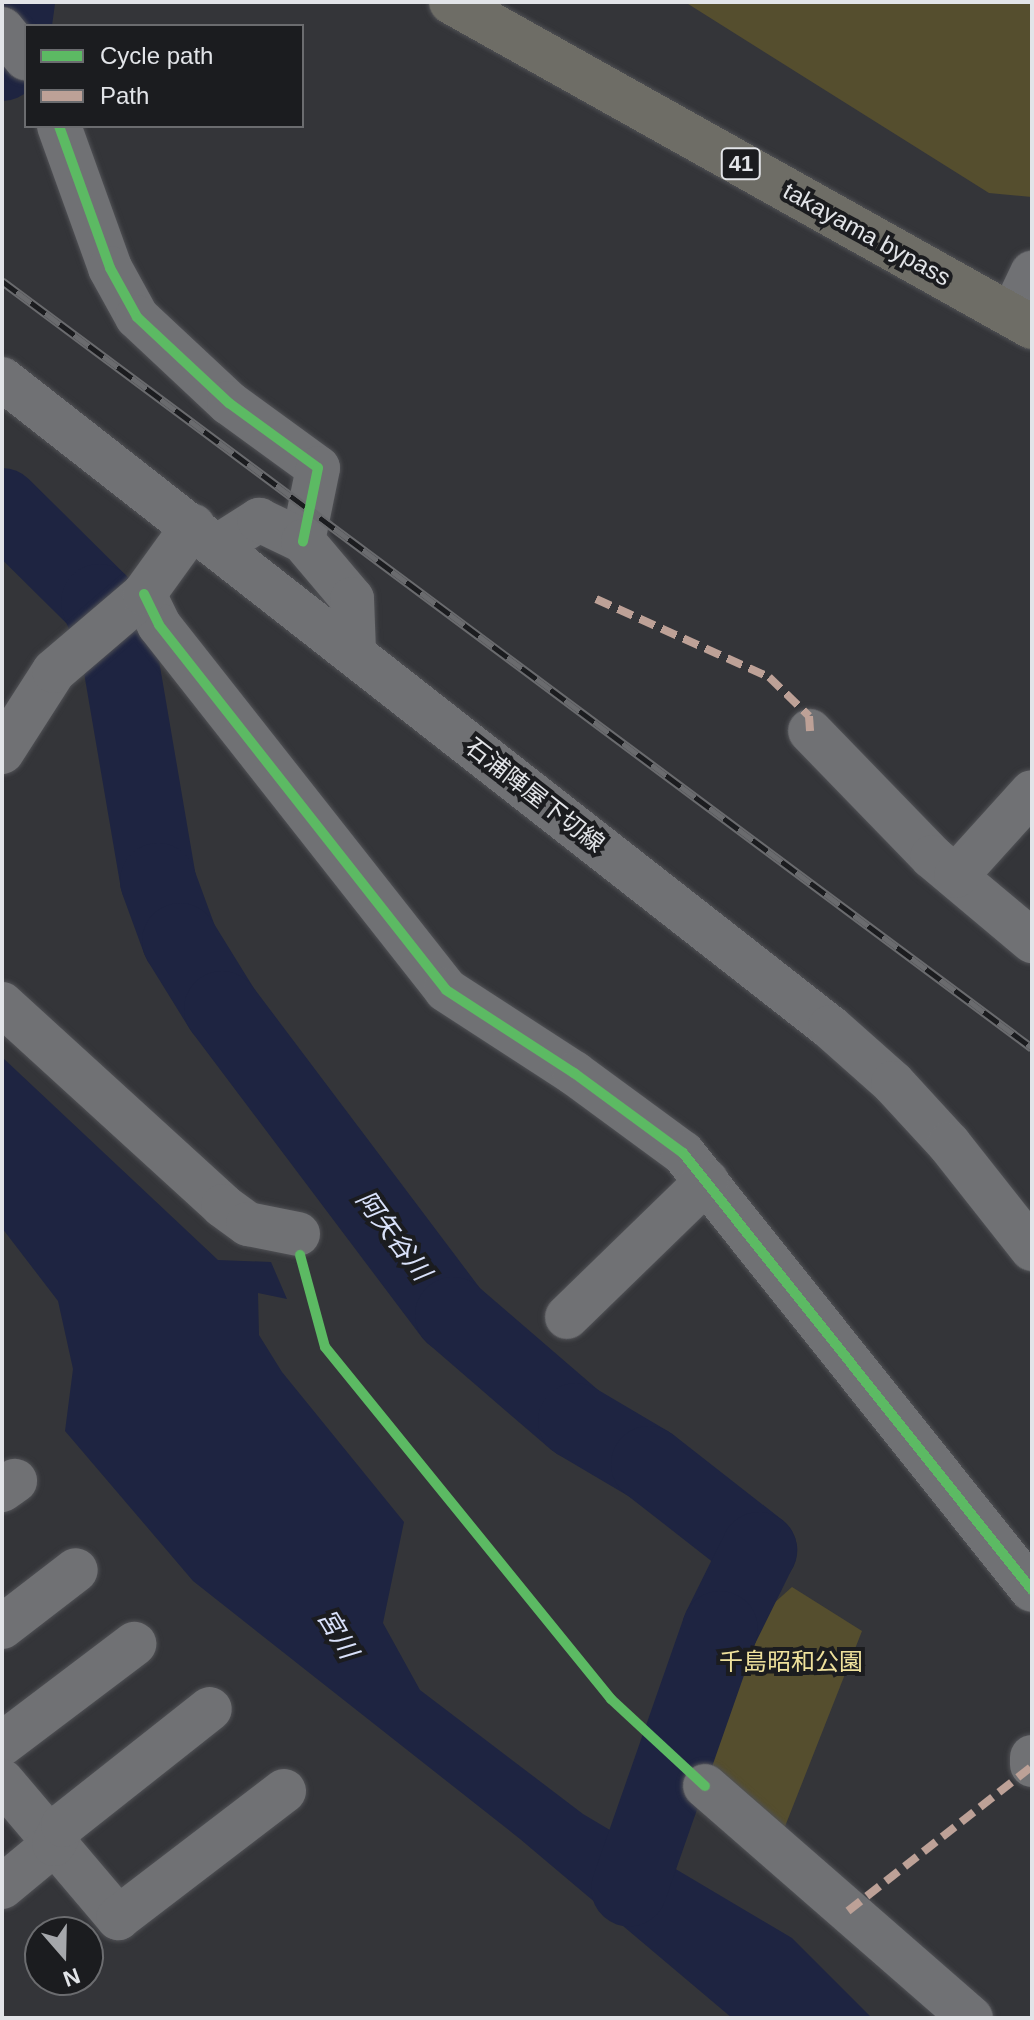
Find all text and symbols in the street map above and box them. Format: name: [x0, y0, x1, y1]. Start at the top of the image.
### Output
legend: [24, 24, 304, 128]
text: Cycle path: [100, 42, 213, 69]
text: Path: [100, 82, 149, 109]
road number: 41: [719, 146, 763, 182]
street label: takayama bypass: [778, 176, 956, 292]
street label: 石浦陣屋下切線: [460, 732, 610, 858]
water label: 阿矢谷川: [349, 1185, 437, 1287]
water label: 宮川: [310, 1604, 364, 1664]
park label: 千島昭和公園: [719, 1648, 863, 1676]
north arrow: [24, 1916, 104, 1996]
text: N: [60, 1963, 83, 1992]

